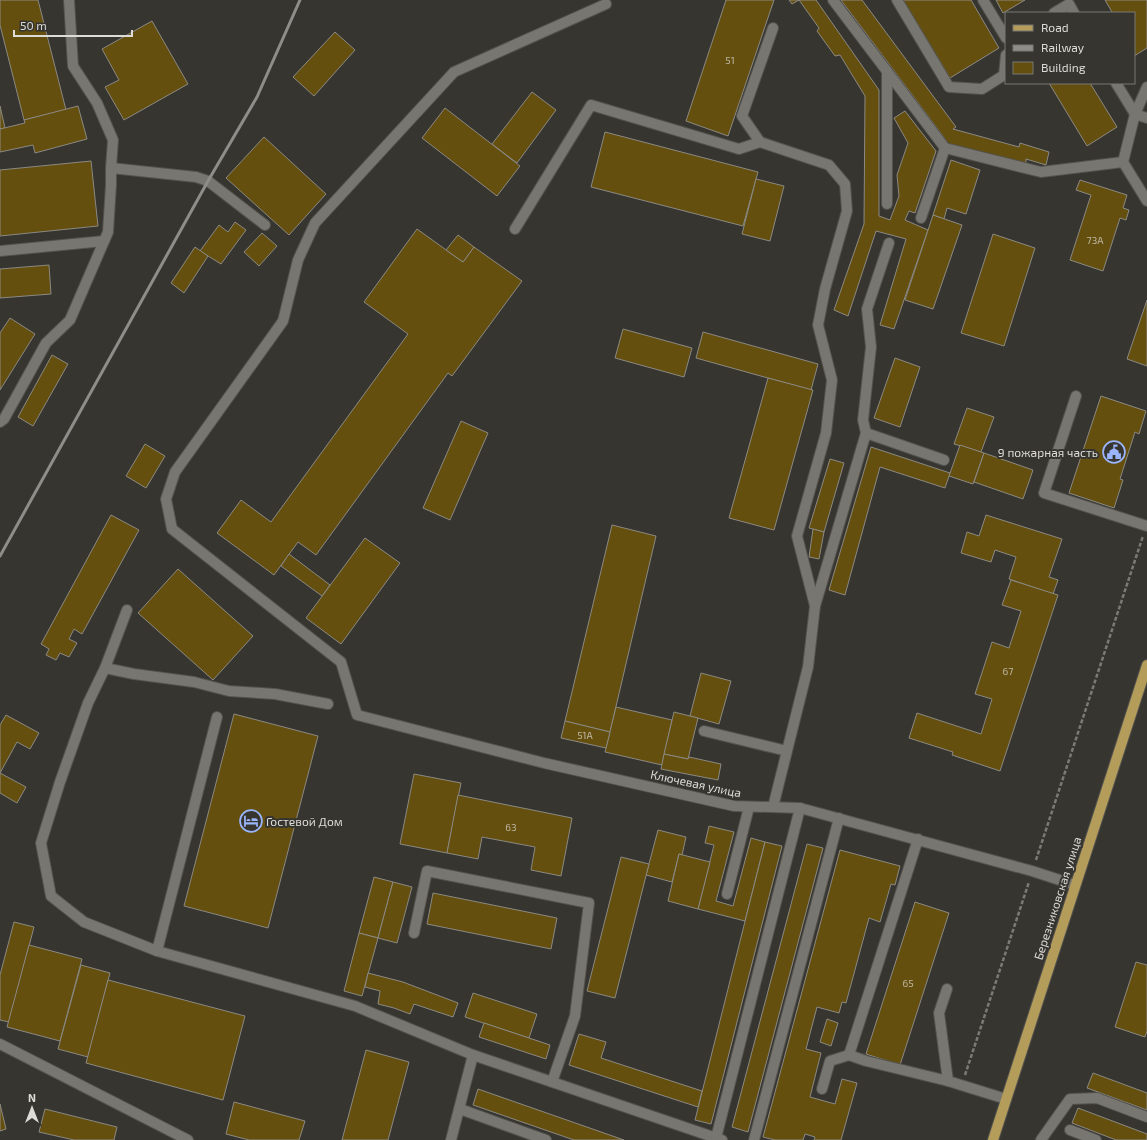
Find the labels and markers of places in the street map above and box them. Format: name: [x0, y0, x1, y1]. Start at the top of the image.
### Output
public building icon: 9 пожарная часть: [1101, 439, 1127, 465]
place label: 9 пожарная часть: [998, 445, 1098, 459]
hotel icon: Гостевой Дом: [238, 808, 264, 834]
place label: Гостевой Дом: [266, 814, 343, 828]

